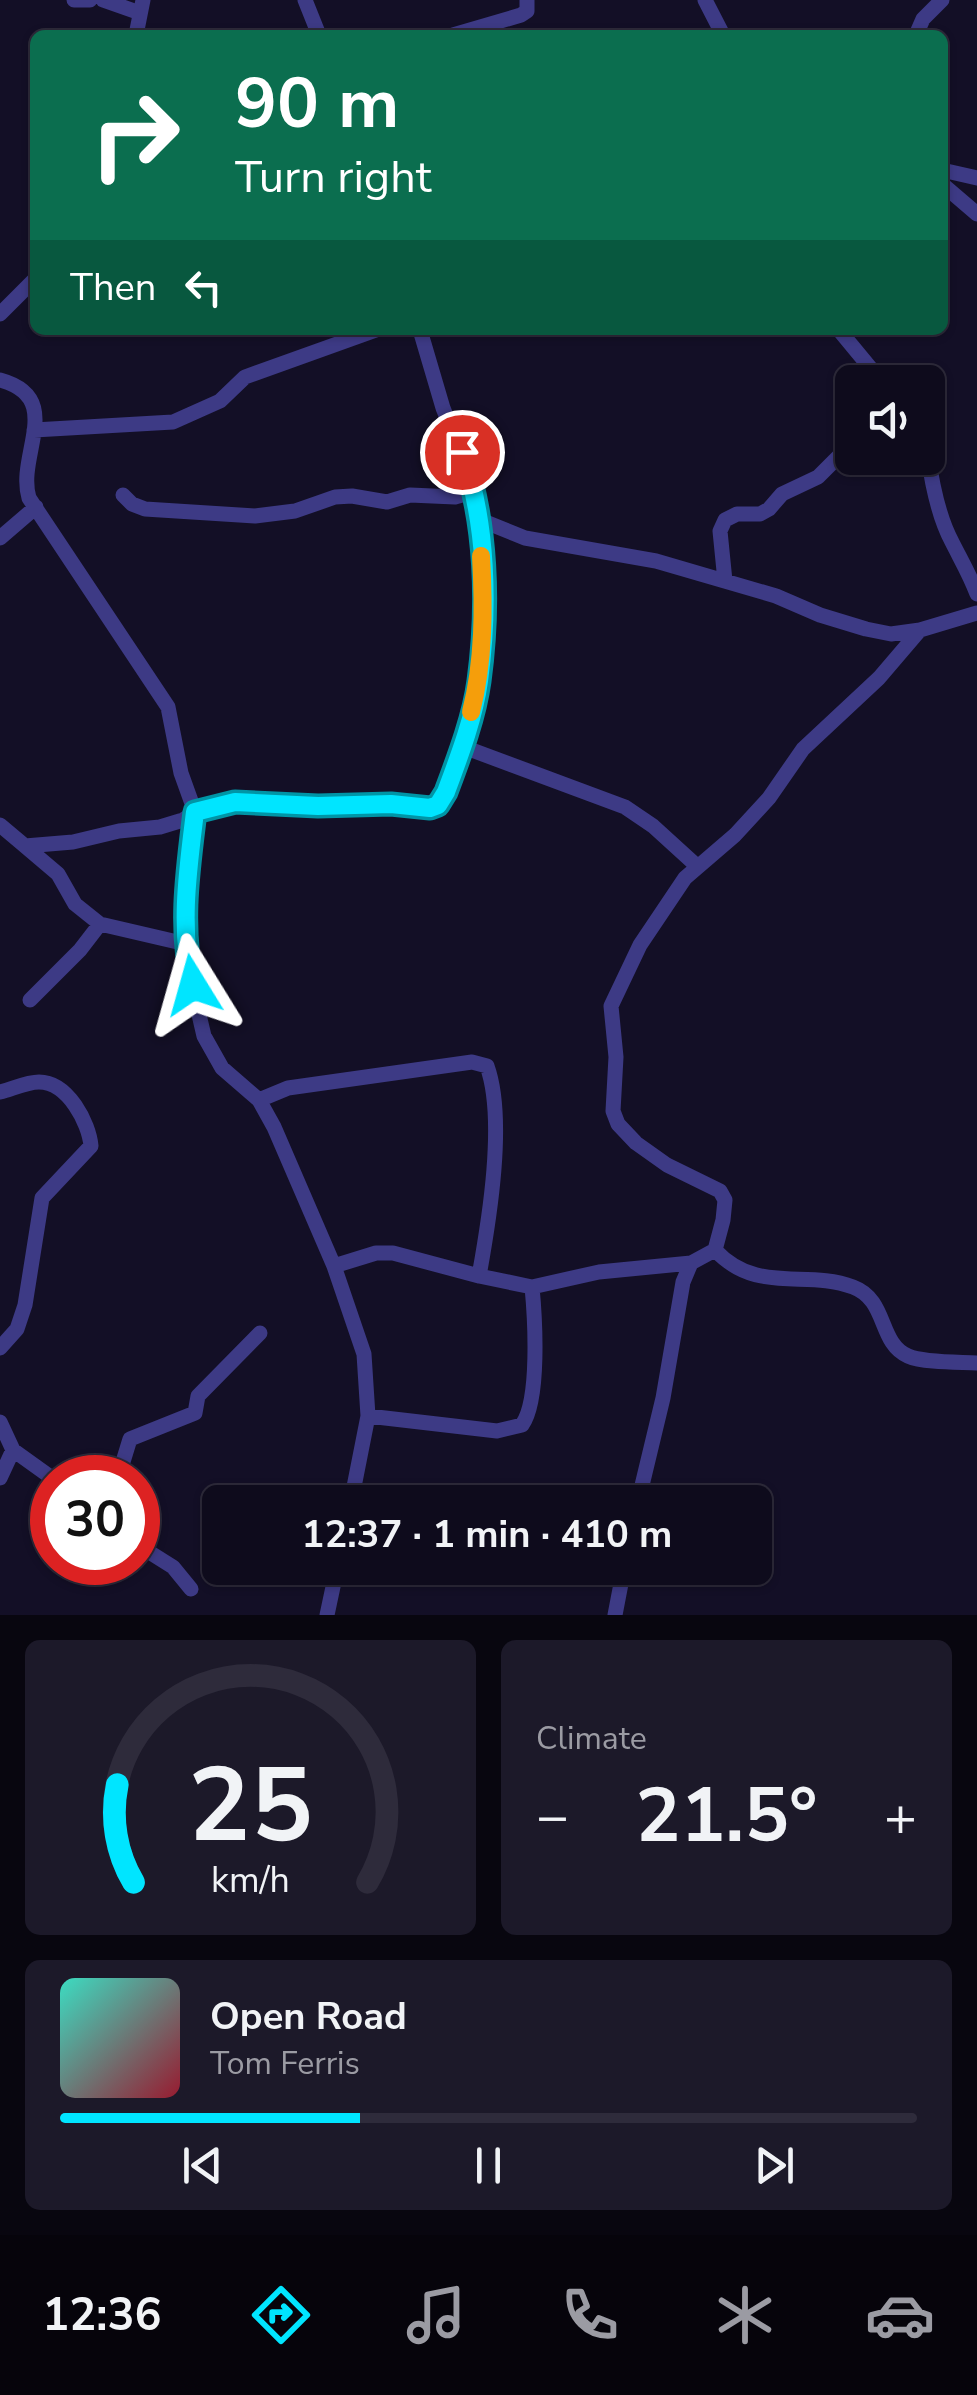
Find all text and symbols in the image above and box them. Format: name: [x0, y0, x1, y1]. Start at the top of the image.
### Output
text: 90 m: [235, 56, 399, 152]
icon: right: [70, 70, 200, 200]
text: Turn right: [235, 147, 432, 208]
icon: left: [176, 260, 231, 315]
text: Then: [70, 262, 156, 313]
map controls: [835, 365, 945, 475]
button: sound: [835, 365, 945, 475]
pin: [420, 410, 505, 495]
icon: arrive: [435, 425, 490, 480]
position arrow: [141, 933, 245, 1037]
speed limit sign: 30: [30, 1455, 160, 1585]
text: 12:37 · 1 min · 410 m: [302, 1509, 672, 1560]
text: Climate: [536, 1717, 647, 1760]
text: 25: [188, 1735, 313, 1877]
text: 21.5°: [635, 1765, 818, 1867]
text: −: [536, 1779, 569, 1854]
text: +: [884, 1779, 917, 1854]
text: km/h: [211, 1856, 290, 1905]
text: Open Road: [210, 1991, 407, 2042]
text: Tom Ferris: [210, 2042, 360, 2085]
icon: previous: [175, 2138, 230, 2193]
icon: pause: [461, 2138, 516, 2193]
icon: next: [747, 2138, 802, 2193]
icon: directions: [246, 2280, 316, 2350]
icon: music: [401, 2280, 471, 2350]
icon: phone: [555, 2280, 625, 2350]
icon: climate: [710, 2280, 780, 2350]
icon: car: [865, 2280, 935, 2350]
text: 12:36: [42, 2285, 161, 2346]

